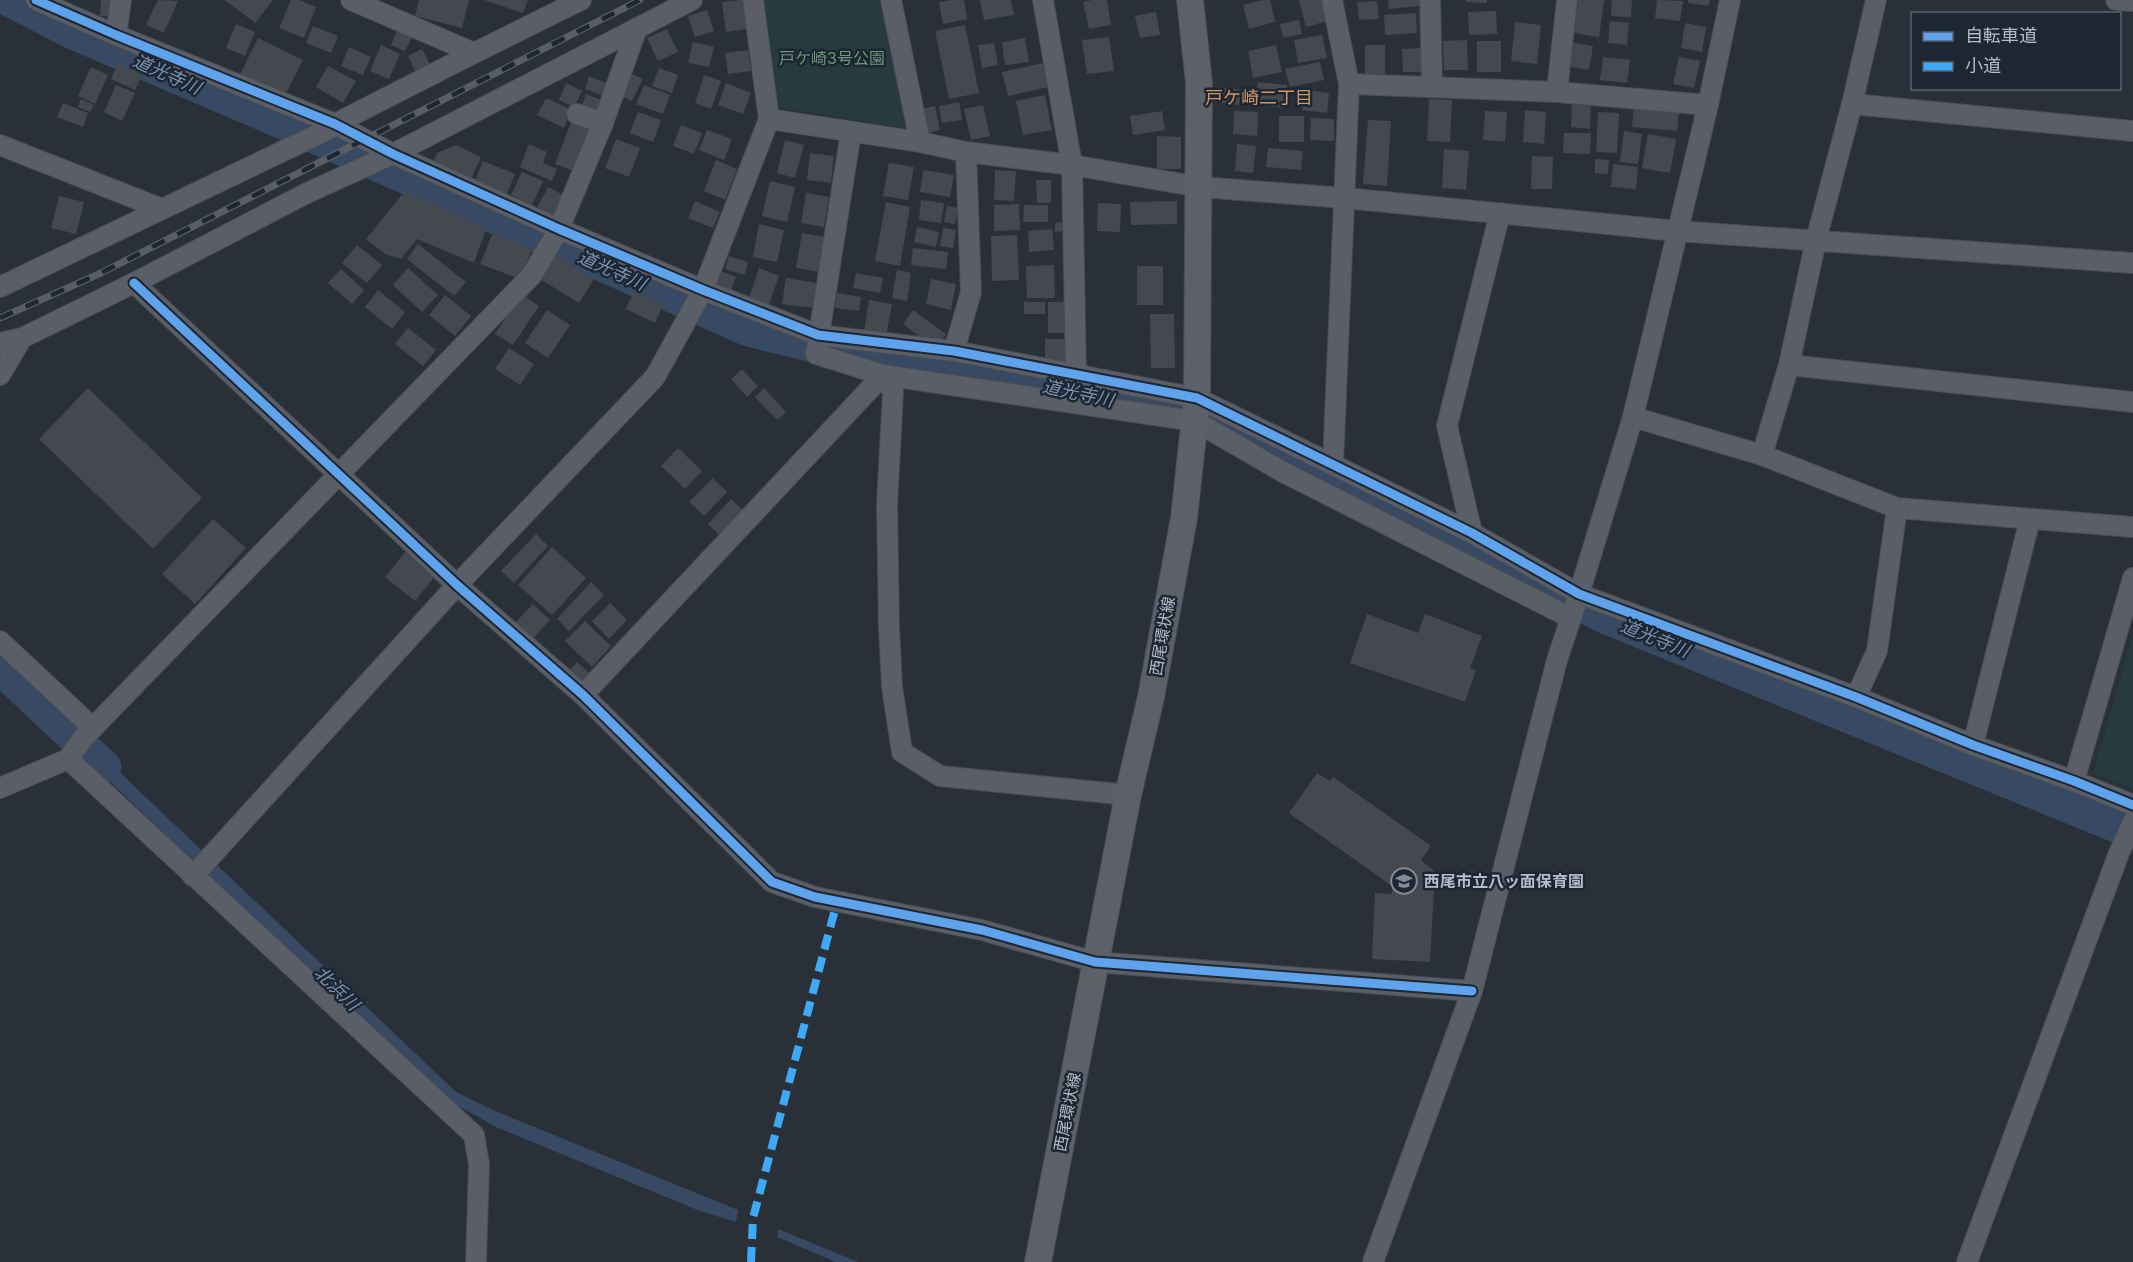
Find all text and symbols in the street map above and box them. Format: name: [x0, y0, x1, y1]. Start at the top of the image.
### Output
legend: [1911, 12, 2121, 90]
text: 自転車道: [1965, 25, 2037, 46]
park label: 戸ケ崎3号公園: [779, 48, 885, 68]
water label: 道光寺川: [130, 50, 206, 99]
text: 小道: [1965, 55, 2001, 76]
district label: 戸ケ崎二丁目: [1205, 87, 1313, 108]
water label: 道光寺川: [575, 246, 651, 295]
water label: 道光寺川: [1041, 375, 1117, 411]
street label: 西尾環状線: [1145, 595, 1179, 677]
water label: 道光寺川: [1618, 615, 1694, 662]
school or university icon: 西尾市立八ッ面保育園: [1389, 866, 1419, 896]
place label: 西尾市立八ッ面保育園: [1424, 871, 1584, 891]
water label: 北浜川: [310, 962, 365, 1016]
street label: 西尾環状線: [1050, 1071, 1084, 1153]

